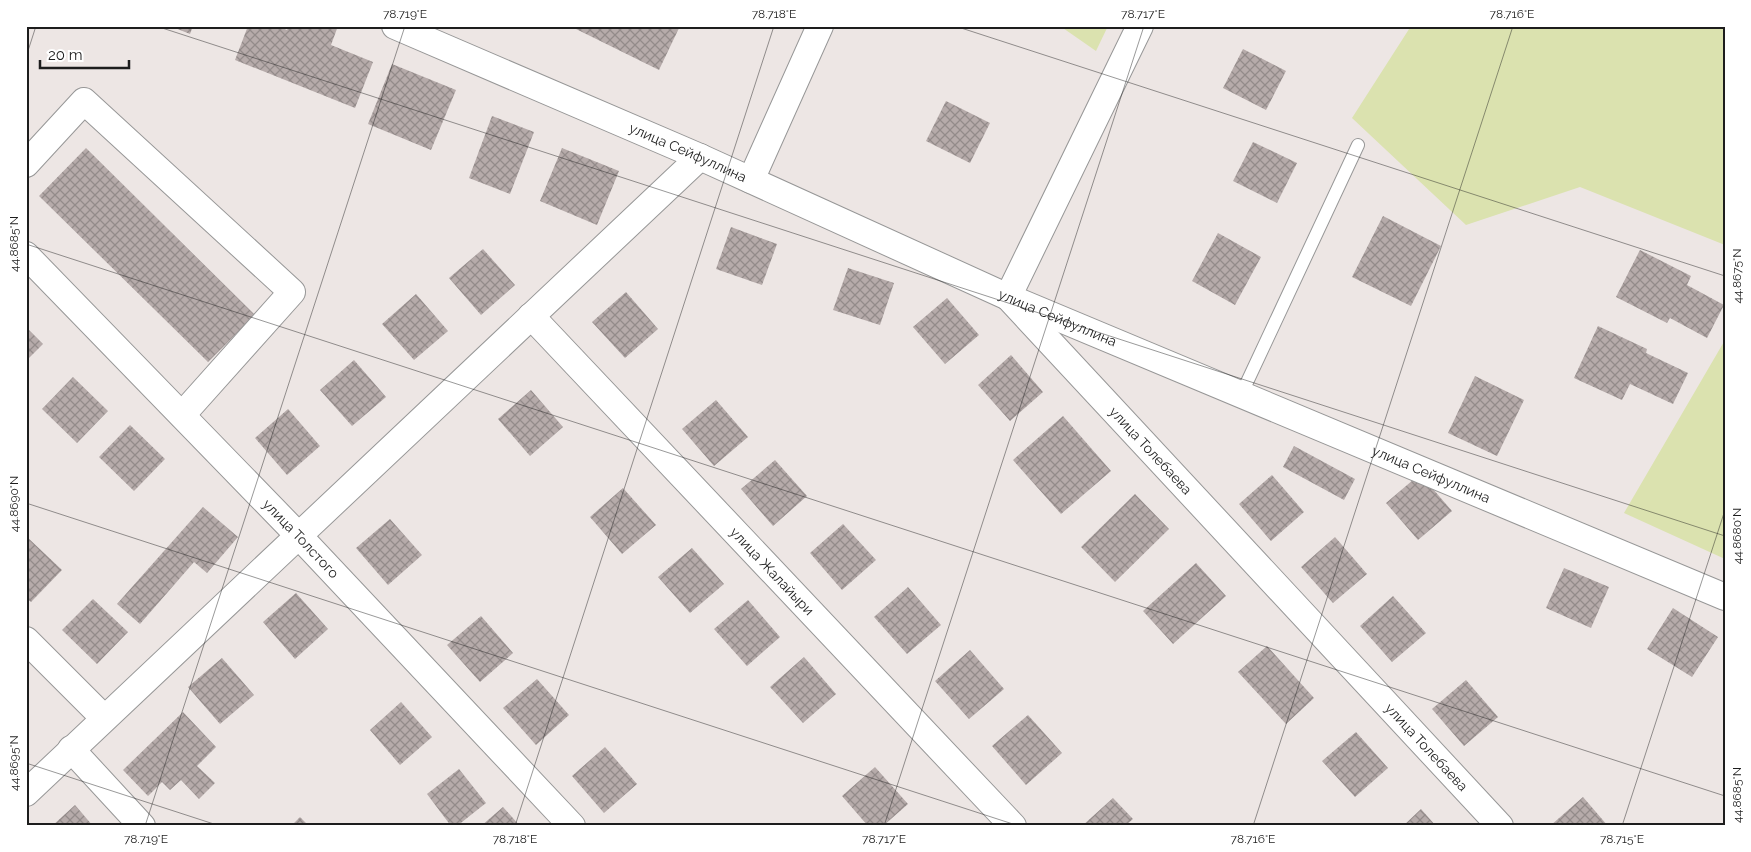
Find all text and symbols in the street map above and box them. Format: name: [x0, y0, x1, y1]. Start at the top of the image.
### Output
text: 78.719°E: [383, 7, 427, 21]
text: 78.718°E: [752, 7, 796, 21]
text: 78.717°E: [1121, 7, 1165, 21]
text: 78.716°E: [1490, 7, 1534, 21]
scale bar: [40, 38, 129, 70]
text: 20 m: [48, 46, 83, 64]
street label: улица Сейфуллина: [627, 120, 749, 185]
text: 44.8685°N: [7, 216, 21, 272]
text: 44.8675°N: [1730, 249, 1744, 303]
street label: улица Сейфуллина: [996, 286, 1119, 350]
street label: улица Толебаева: [1106, 403, 1195, 498]
street label: улица Сейфуллина: [1370, 442, 1493, 506]
text: 44.8690°N: [7, 476, 21, 532]
street label: улица Толстого: [260, 496, 342, 581]
text: 44.8680°N: [1730, 508, 1744, 564]
street label: улица Жалайыри: [727, 524, 817, 618]
street label: улица Толебаева: [1382, 700, 1471, 794]
text: 44.8695°N: [7, 735, 21, 791]
text: 44.8685°N: [1730, 767, 1744, 823]
text: 78.719°E: [124, 832, 168, 846]
text: 78.718°E: [493, 832, 537, 846]
text: 78.717°E: [862, 832, 906, 846]
text: 78.716°E: [1231, 832, 1275, 846]
text: 78.715°E: [1600, 832, 1644, 846]

